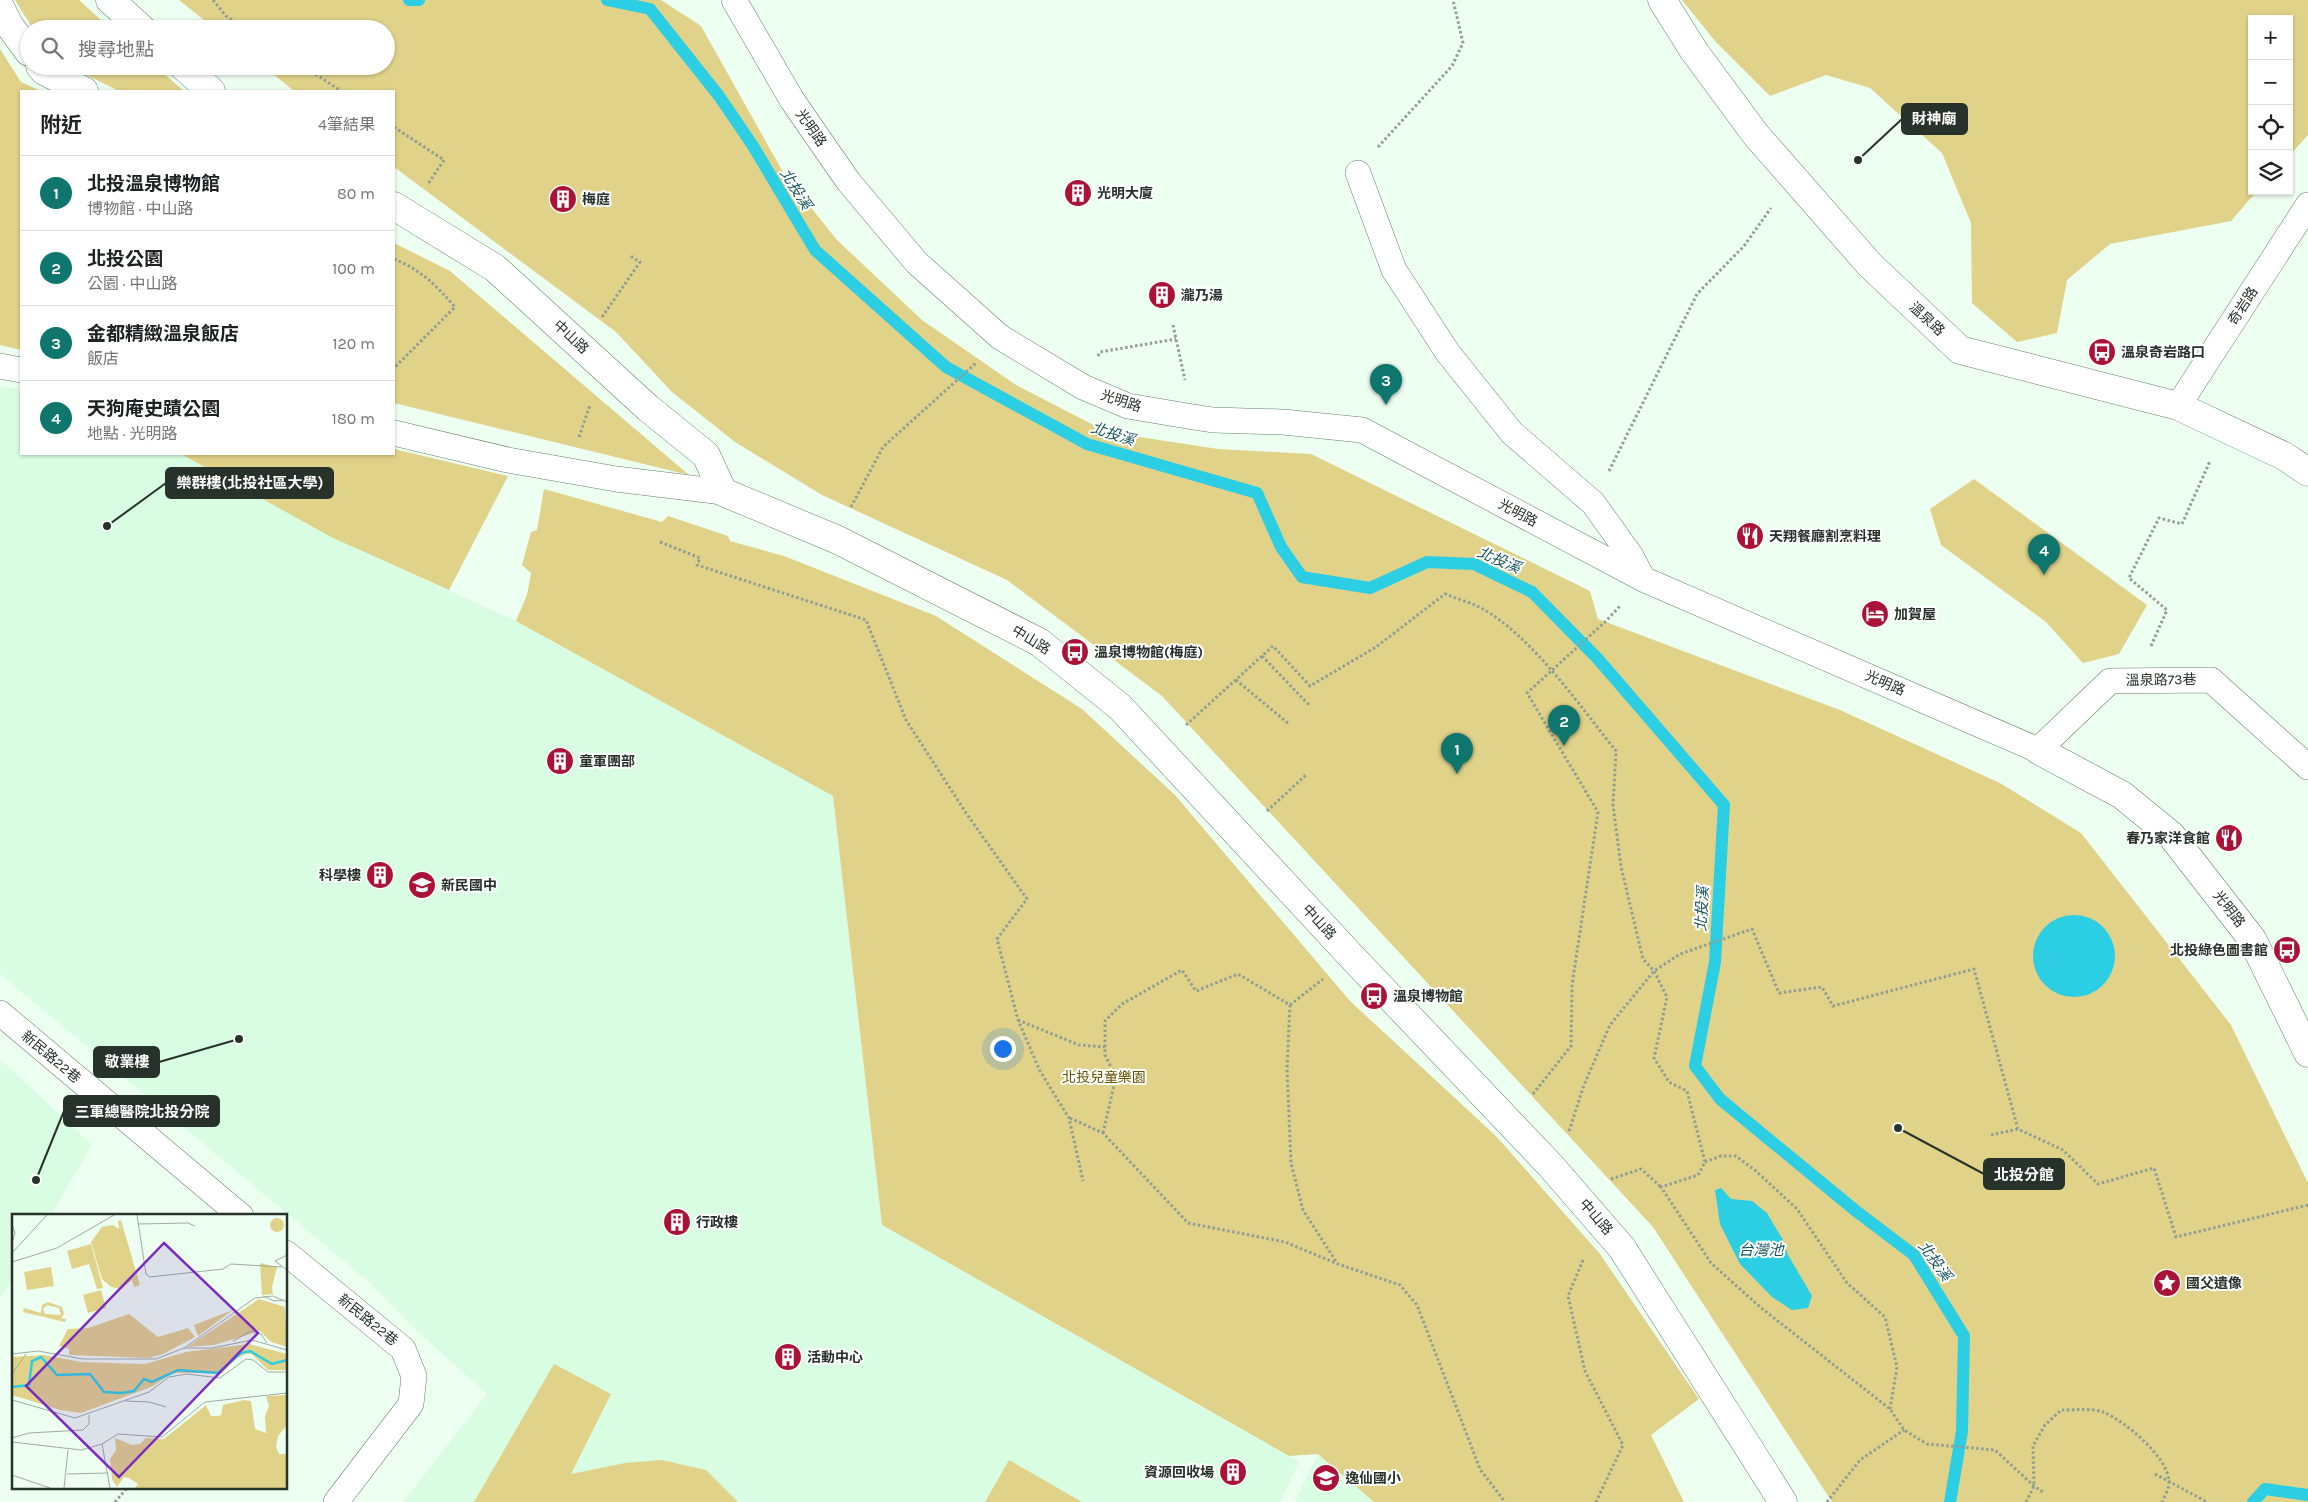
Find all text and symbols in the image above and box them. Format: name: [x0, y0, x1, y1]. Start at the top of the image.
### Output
map controls: [2248, 15, 2293, 195]
button: +: [2248, 15, 2293, 60]
search box: [20, 20, 395, 75]
icon: search: [38, 34, 66, 62]
text: 搜尋地點: [78, 39, 154, 61]
button: −: [2248, 60, 2293, 105]
callout: 財神廟: [1902, 104, 1967, 134]
button: locate: [2248, 105, 2293, 150]
street label: 光明路: [792, 106, 830, 150]
text: 財神廟: [1911, 110, 1957, 128]
text: 附近: [40, 113, 82, 137]
text: 4筆結果: [318, 115, 375, 134]
button: layers: [2248, 150, 2293, 195]
water label: 北投溪: [776, 165, 817, 215]
text: 北投溫泉博物館: [87, 173, 220, 195]
building icon: 光明大廈: [1063, 178, 1093, 208]
text: 1: [53, 184, 59, 203]
text: 80 m: [337, 184, 375, 203]
building icon: 梅庭: [548, 184, 578, 214]
place label: 光明大廈: [1097, 185, 1153, 202]
place label: 梅庭: [582, 191, 610, 208]
text: 博物館 · 中山路: [87, 199, 193, 218]
text: 北投公園: [87, 248, 163, 270]
text: 2: [51, 259, 61, 278]
text: 100 m: [332, 259, 375, 278]
text: 公園 · 中山路: [87, 274, 177, 293]
building icon: 瀧乃湯: [1147, 280, 1177, 310]
street label: 奇岩路: [2224, 284, 2262, 328]
place label: 瀧乃湯: [1181, 287, 1223, 304]
street label: 溫泉路: [1906, 298, 1948, 340]
street label: 中山路: [550, 316, 592, 358]
text: 金都精緻溫泉飯店: [87, 323, 239, 345]
text: 3: [51, 334, 61, 353]
text: 120 m: [332, 334, 375, 353]
bus stop icon: 溫泉奇岩路口: [2087, 337, 2117, 367]
place label: 溫泉奇岩路口: [2121, 344, 2205, 361]
text: 飯店: [87, 349, 119, 368]
pin: 3: [1370, 364, 1402, 405]
street label: 光明路: [1098, 386, 1144, 416]
text: 天狗庵史蹟公園: [87, 398, 220, 420]
text: 4: [51, 409, 61, 428]
text: 180 m: [332, 409, 375, 428]
water label: 北投溪: [1089, 418, 1139, 450]
text: 地點 · 光明路: [87, 424, 177, 443]
callout: 樂群樓(北投社區大學): [166, 468, 333, 498]
text: 樂群樓(北投社區大學): [177, 474, 324, 492]
street label: 光明路: [1495, 496, 1541, 530]
restaurant icon: 天翔餐廳割烹料理: [1735, 521, 1765, 551]
place label: 天翔餐廳割烹料理: [1769, 528, 1881, 545]
pin: 4: [2028, 534, 2060, 575]
water label: 北投溪: [1475, 543, 1525, 578]
hotel icon: 加賀屋: [1860, 599, 1890, 629]
place label: 加賀屋: [1894, 606, 1936, 623]
street label: 中山路: [1009, 622, 1053, 658]
bus stop icon: 溫泉博物館(梅庭): [1060, 637, 1090, 667]
place label: 溫泉博物館(梅庭): [1094, 644, 1203, 661]
street label: 光明路: [1862, 667, 1908, 699]
street label: 溫泉路73巷: [2125, 671, 2197, 689]
pin: 2: [1548, 705, 1580, 746]
pin: 1: [1441, 733, 1473, 774]
building icon: 童軍團部: [545, 746, 575, 776]
place label: 童軍團部: [579, 753, 635, 770]
restaurant icon: 春乃家洋食館: [2214, 823, 2244, 853]
place label: 春乃家洋食館: [2126, 830, 2210, 847]
building icon: 科學樓: [365, 860, 395, 890]
place label: 科學樓: [319, 867, 361, 884]
school or university icon: 新民國中: [407, 870, 437, 900]
place label: 新民國中: [441, 877, 497, 894]
water label: 北投溪: [1692, 884, 1712, 932]
street label: 光明路: [2209, 887, 2249, 931]
street label: 中山路: [1298, 901, 1340, 943]
bus stop icon: 北投綠色圖書館: [2272, 935, 2302, 965]
place label: 北投綠色圖書館: [2170, 942, 2268, 959]
bus stop icon: 溫泉博物館: [1359, 981, 1389, 1011]
place label: 溫泉博物館: [1393, 988, 1463, 1005]
street label: 新民路22巷: [18, 1027, 84, 1087]
your location: [990, 1036, 1016, 1062]
callout: 敬業樓: [94, 1047, 159, 1077]
text: 敬業樓: [104, 1053, 150, 1071]
park label: 北投兒童樂園: [1062, 1069, 1146, 1086]
callout: 三軍總醫院北投分院: [64, 1096, 219, 1126]
text: 三軍總醫院北投分院: [74, 1103, 210, 1121]
callout: 北投分館: [1984, 1159, 2064, 1189]
text: 北投分館: [1994, 1166, 2054, 1184]
street label: 中山路: [1576, 1196, 1616, 1238]
building icon: 行政樓: [662, 1207, 692, 1237]
inset map: [12, 1214, 288, 1490]
place label: 行政樓: [696, 1214, 738, 1231]
water label: 北投溪: [1914, 1238, 1957, 1286]
water label: 台灣池: [1738, 1241, 1785, 1259]
place icon: 國父遺像: [2152, 1268, 2182, 1298]
place label: 國父遺像: [2186, 1275, 2242, 1292]
street label: 新民路22巷: [335, 1291, 401, 1349]
building icon: 活動中心: [773, 1342, 803, 1372]
place label: 活動中心: [807, 1349, 863, 1366]
building icon: 資源回收場: [1218, 1457, 1248, 1487]
school or university icon: 逸仙國小: [1311, 1463, 1341, 1493]
place label: 資源回收場: [1144, 1464, 1214, 1481]
place label: 逸仙國小: [1345, 1470, 1401, 1487]

